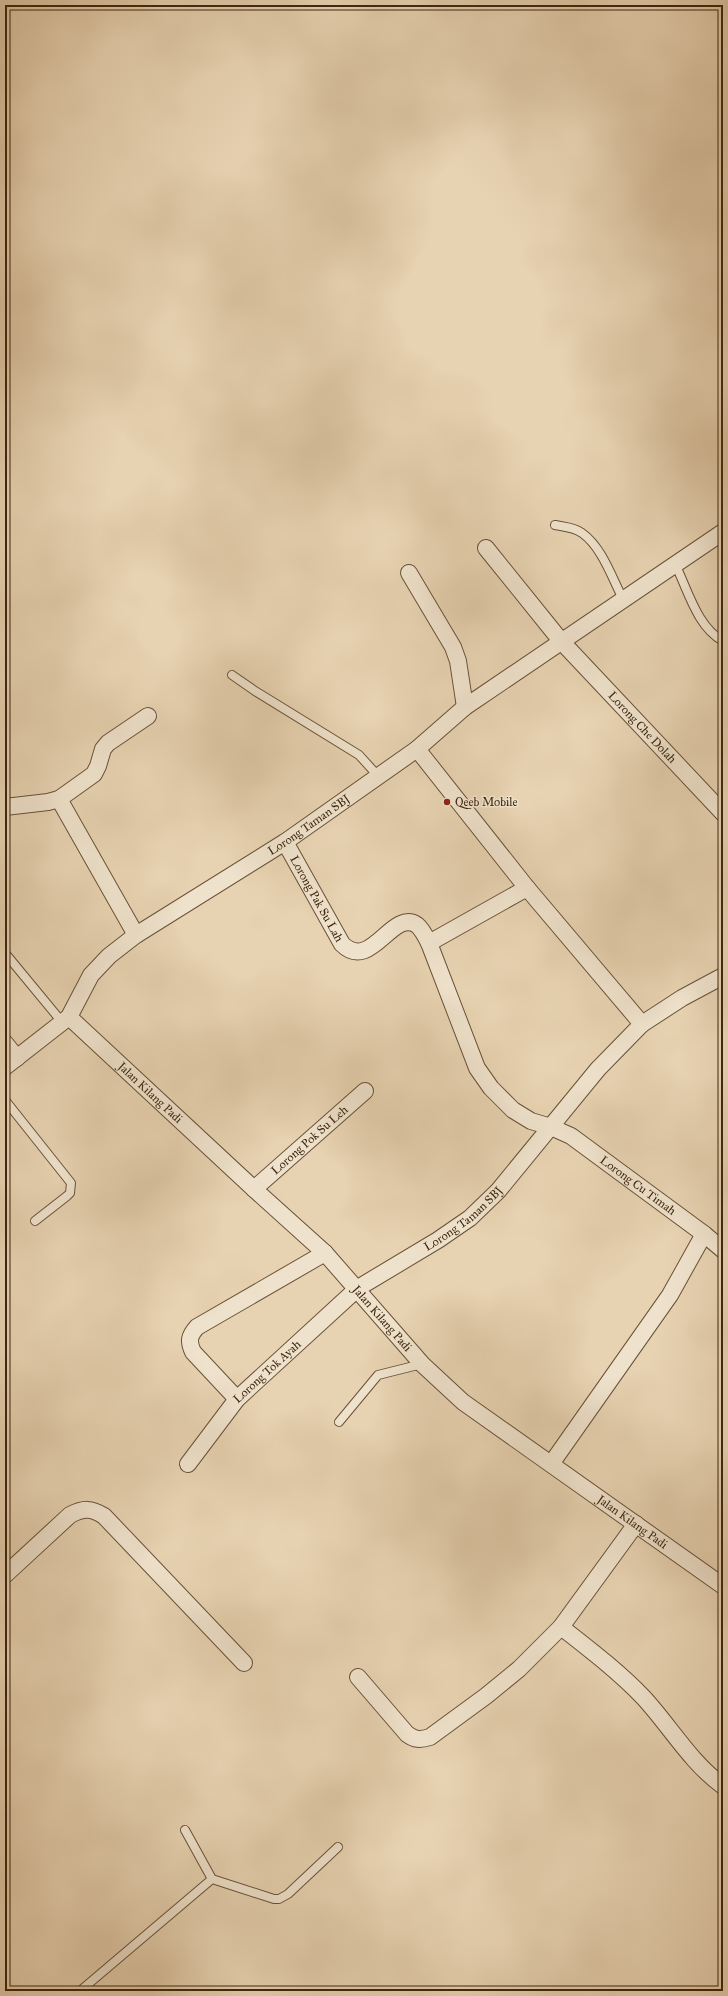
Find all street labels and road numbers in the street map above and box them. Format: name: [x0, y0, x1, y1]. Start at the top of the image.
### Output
street label: Lorong Che Dolah: [605, 689, 680, 766]
street label: Lorong Taman SBJ: [265, 791, 353, 858]
street label: Lorong Pak Su Lah: [287, 853, 347, 945]
street label: Jalan Kilang Padi: [113, 1058, 186, 1126]
street label: Lorong Pok Su Leh: [268, 1102, 351, 1178]
street label: Lorong Cu Timah: [597, 1153, 679, 1218]
street label: Lorong Taman SBJ: [421, 1184, 507, 1254]
street label: Jalan Kilang Padi: [347, 1281, 415, 1355]
street label: Lorong Tok Ayah: [230, 1337, 304, 1406]
street label: Jalan Kilang Padi: [592, 1491, 671, 1552]

